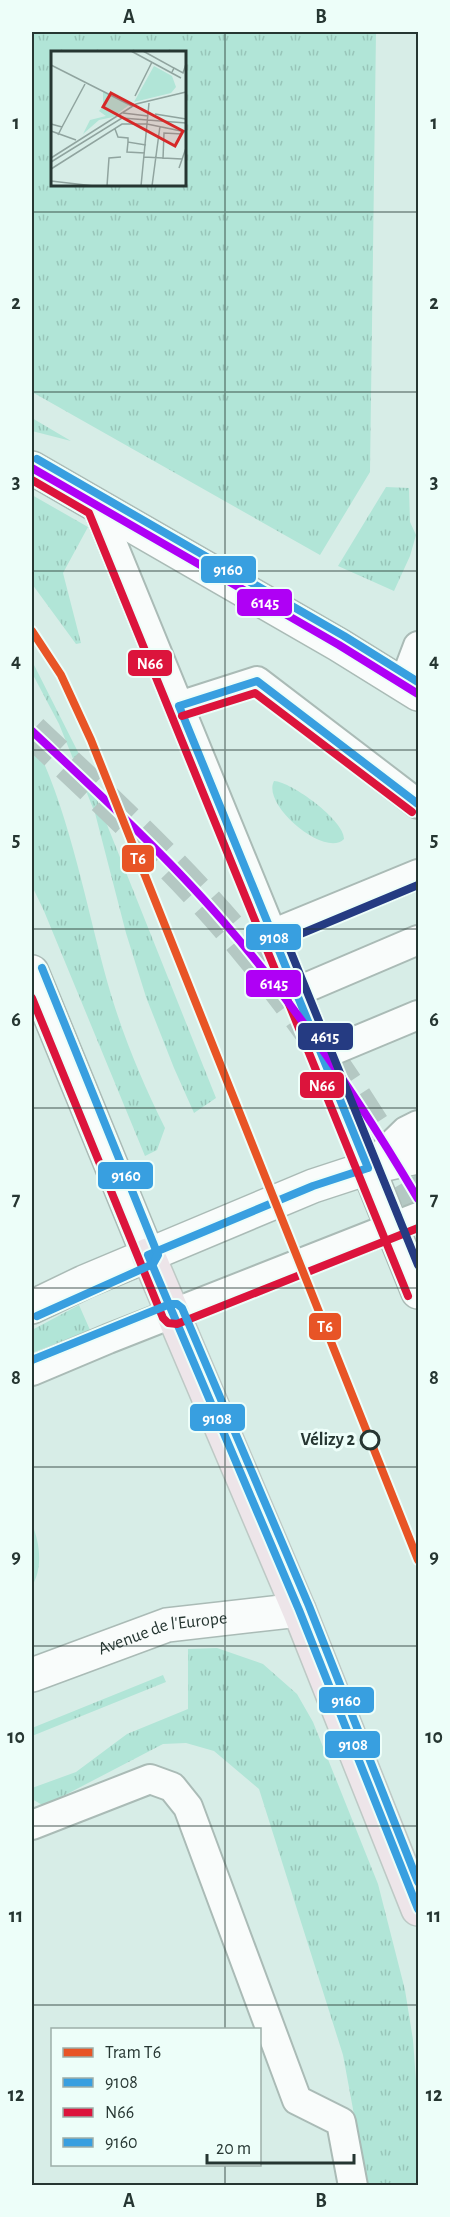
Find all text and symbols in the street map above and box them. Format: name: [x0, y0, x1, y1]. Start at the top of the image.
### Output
text: A: [123, 7, 135, 27]
text: B: [315, 7, 327, 27]
inset map: [51, 51, 186, 186]
text: 1: [12, 113, 20, 133]
text: 1: [430, 113, 438, 133]
text: 2: [11, 293, 21, 313]
text: 2: [429, 293, 439, 313]
text: 3: [12, 472, 20, 492]
text: 3: [430, 472, 438, 492]
line badge: 9160: [200, 555, 257, 584]
text: 9160: [213, 562, 243, 578]
line badge: 6145: [236, 588, 293, 617]
text: 6145: [251, 595, 279, 611]
line badge: N66: [127, 649, 173, 677]
text: 4: [11, 651, 21, 671]
text: 4: [429, 651, 439, 671]
text: N66: [137, 656, 164, 672]
text: 5: [12, 830, 20, 850]
text: 5: [430, 830, 438, 850]
line badge: T6: [121, 844, 155, 873]
text: T6: [130, 851, 146, 867]
line badge: 9108: [245, 923, 302, 951]
text: 9108: [259, 930, 289, 946]
line badge: 6145: [245, 969, 302, 998]
text: 6145: [260, 976, 288, 992]
text: 6: [11, 1010, 21, 1030]
text: 6: [429, 1010, 439, 1030]
line badge: 4615: [297, 1022, 354, 1051]
text: 4615: [311, 1029, 339, 1045]
line badge: N66: [299, 1071, 345, 1099]
text: N66: [309, 1078, 336, 1094]
line badge: 9160: [97, 1161, 154, 1190]
text: 9160: [111, 1168, 141, 1184]
text: 7: [12, 1189, 21, 1209]
text: 7: [430, 1189, 439, 1209]
line badge: T6: [308, 1312, 342, 1341]
text: T6: [317, 1319, 333, 1335]
text: 8: [11, 1368, 21, 1388]
text: 8: [429, 1368, 439, 1388]
line badge: 9108: [189, 1403, 246, 1432]
text: 9108: [202, 1411, 232, 1427]
marker: Vélizy 2: [360, 1430, 380, 1450]
place label: Vélizy 2: [301, 1431, 356, 1449]
text: 9: [11, 1547, 21, 1567]
text: 9: [429, 1547, 439, 1567]
street label: Avenue de l'Europe: [96, 1609, 228, 1659]
line badge: 9160: [318, 1686, 375, 1714]
text: 9160: [331, 1693, 361, 1709]
text: 10: [7, 1727, 25, 1747]
text: 10: [425, 1727, 443, 1747]
line badge: 9108: [324, 1730, 381, 1759]
text: 9108: [338, 1737, 368, 1753]
text: 11: [9, 1906, 23, 1926]
text: 11: [427, 1906, 441, 1926]
legend: [51, 2028, 261, 2166]
text: Tram T6: [105, 2044, 161, 2062]
text: 9108: [105, 2074, 138, 2092]
text: 12: [8, 2085, 24, 2105]
text: 12: [426, 2085, 442, 2105]
text: N66: [105, 2104, 134, 2122]
scale bar: [207, 2127, 354, 2165]
text: 9160: [105, 2134, 138, 2152]
text: 20 m: [216, 2140, 251, 2158]
text: A: [123, 2191, 135, 2211]
text: B: [315, 2191, 327, 2211]

